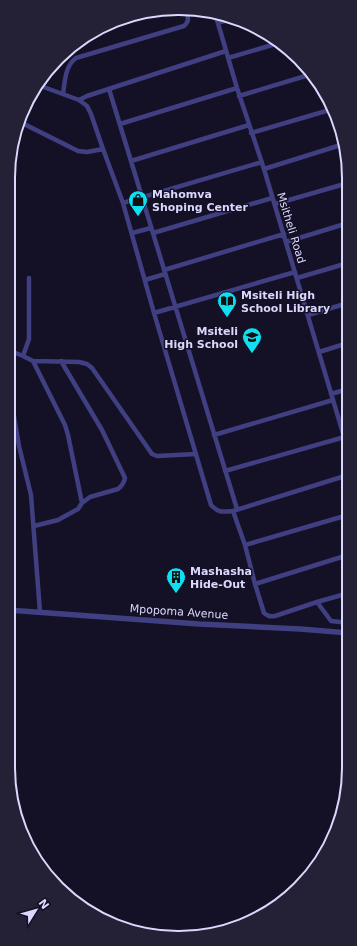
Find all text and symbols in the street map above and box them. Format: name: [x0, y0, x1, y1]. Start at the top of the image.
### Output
place label: Mahomva Shoping Center: [152, 188, 249, 214]
shop icon: Mahomva Shoping Center: [127, 189, 149, 217]
street label: Msitheli Road: [274, 191, 308, 265]
place label: Msiteli High School Library: [241, 289, 330, 315]
library icon: Msiteli High School Library: [216, 290, 238, 318]
place label: Msiteli High School: [164, 325, 238, 351]
school or university icon: Msiteli High School: [241, 326, 263, 354]
place label: Mashasha Hide-Out: [190, 565, 252, 591]
building icon: Mashasha Hide-Out: [165, 566, 187, 594]
street label: Mpopoma Avenue: [129, 602, 229, 622]
north arrow: [16, 890, 56, 930]
text: N: [36, 897, 52, 912]

